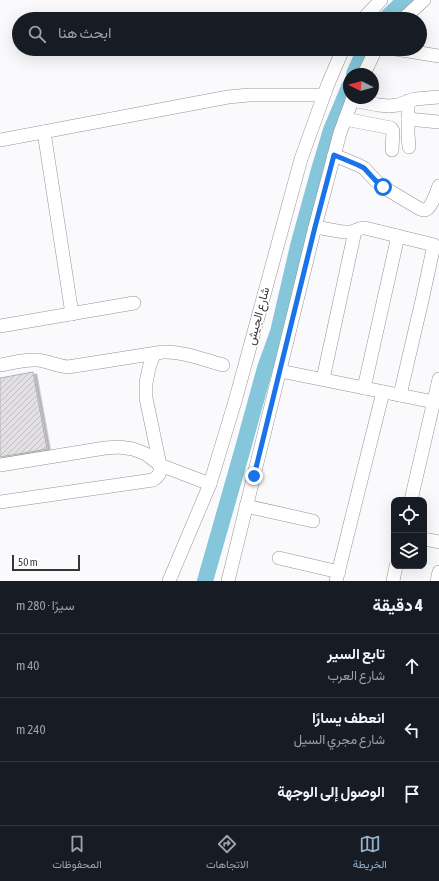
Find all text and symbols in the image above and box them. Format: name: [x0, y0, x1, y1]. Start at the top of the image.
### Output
search box: [12, 12, 427, 56]
icon: search: [26, 23, 48, 45]
text: ابحث هنا: [58, 24, 112, 41]
north arrow: [343, 68, 379, 104]
route start: [374, 178, 392, 196]
street label: شارع الجيش: [244, 285, 274, 347]
route end: [245, 467, 263, 485]
map controls: [391, 497, 427, 569]
button: locate: [391, 497, 427, 533]
button: layers: [391, 533, 427, 569]
scale bar: [12, 553, 80, 572]
text: 50 m: [18, 556, 38, 568]
text: 4 دقيقة: [373, 595, 423, 615]
text: سيرًا · 280 m: [16, 598, 74, 613]
text: تابع السير: [327, 645, 385, 662]
icon: ahead: [401, 655, 423, 677]
text: 40 m: [16, 658, 39, 673]
text: شارع العرب: [327, 668, 385, 683]
text: انعطف يسارًا: [312, 709, 385, 726]
icon: left: [401, 719, 423, 741]
text: 240 m: [16, 722, 46, 737]
text: شارع مجري السيل: [294, 732, 385, 747]
text: الوصول إلى الوجهة: [277, 783, 385, 800]
icon: arrive: [401, 783, 423, 805]
tab: المحفوظات: [52, 833, 102, 874]
tab: الاتجاهات: [206, 833, 249, 874]
tab: الخريطة: [353, 833, 387, 874]

